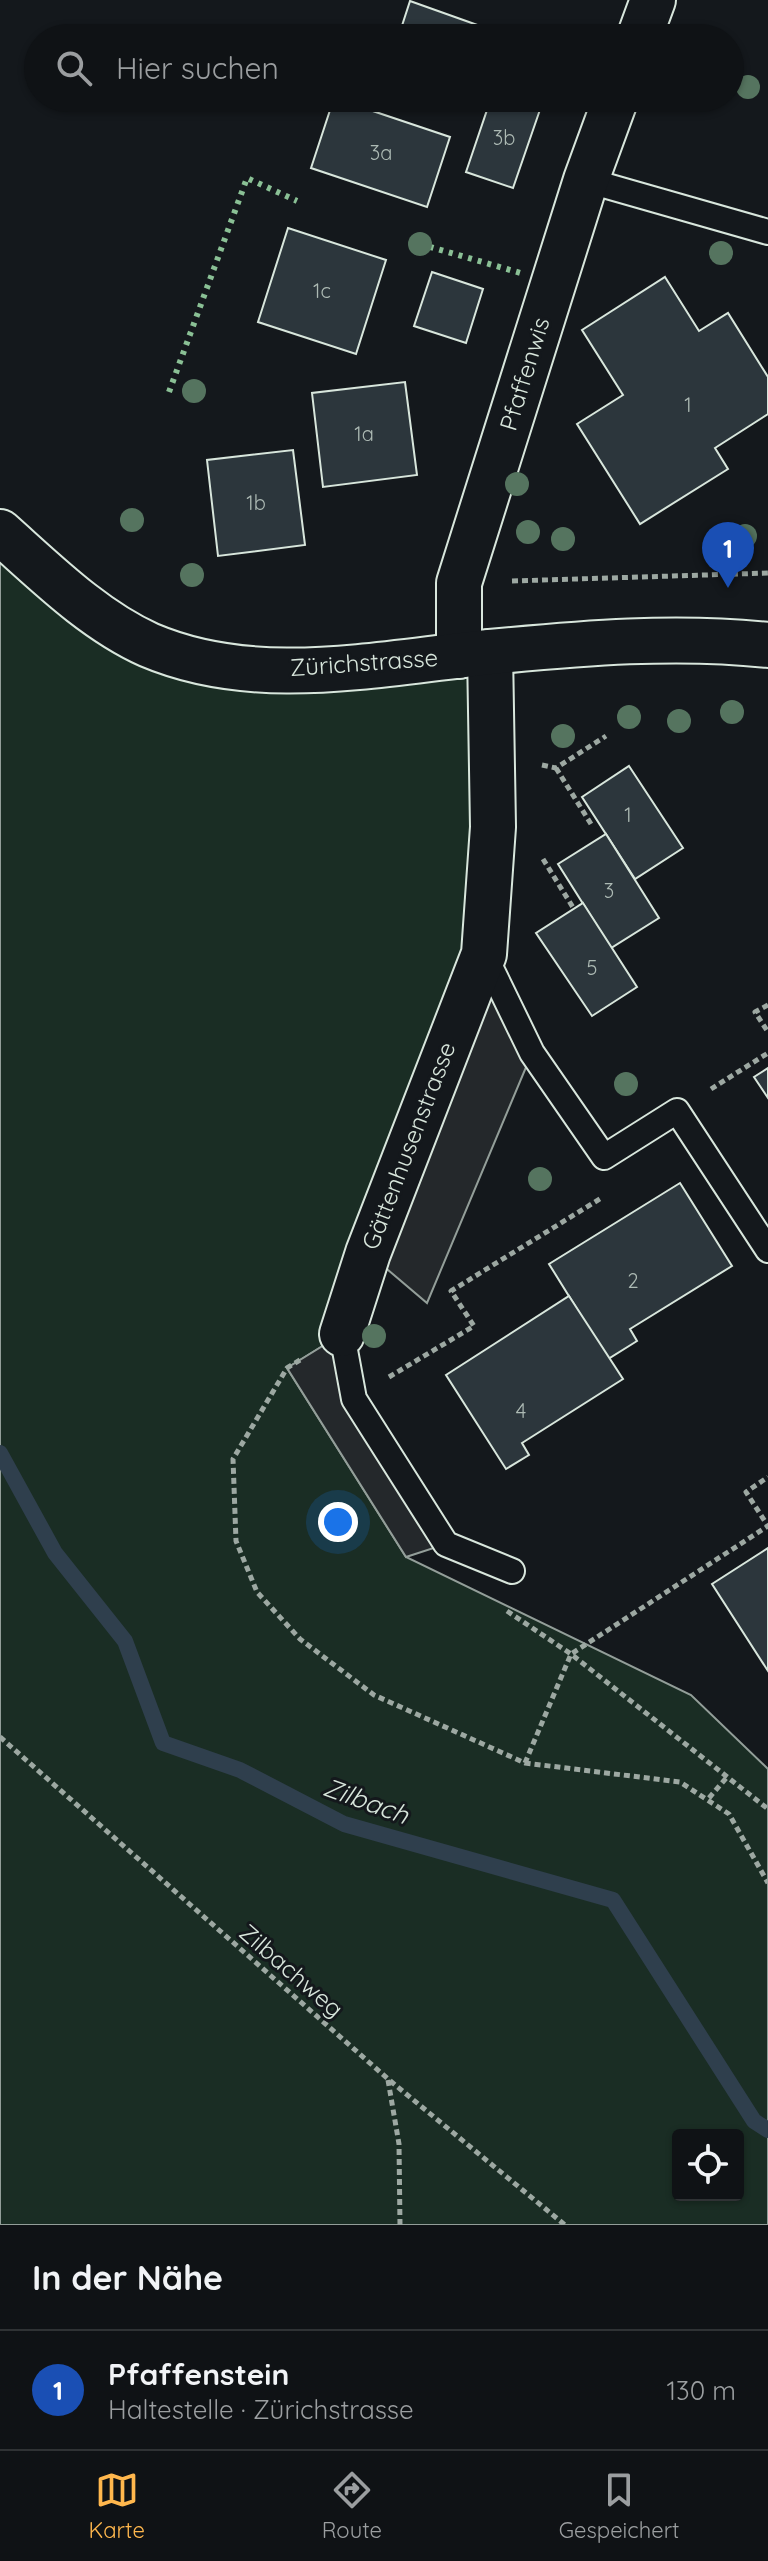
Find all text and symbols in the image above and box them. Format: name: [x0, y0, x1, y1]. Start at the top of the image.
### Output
search box: [24, 24, 744, 112]
icon: search: [52, 46, 96, 90]
text: Hier suchen: [116, 49, 279, 87]
house number: 3b: [493, 125, 515, 150]
house number: 3a: [370, 140, 392, 165]
house number: 1c: [313, 278, 331, 303]
street label: Pfaffenwis: [493, 313, 555, 434]
house number: 1: [684, 392, 692, 417]
house number: 1a: [354, 421, 374, 446]
house number: 1b: [246, 490, 266, 515]
pin: 1: [702, 522, 754, 588]
street label: Zürichstrasse: [289, 642, 439, 682]
house number: 1: [624, 802, 632, 827]
house number: 3: [604, 878, 614, 903]
house number: 5: [587, 955, 597, 980]
street label: Gättenhusenstrasse: [355, 1038, 462, 1254]
house number: 2: [627, 1268, 639, 1293]
house number: 4: [516, 1398, 526, 1423]
your location: [318, 1502, 358, 1542]
water label: Zilbach: [319, 1770, 414, 1832]
street label: Zilbachweg: [234, 1917, 350, 2023]
map controls: [672, 2129, 744, 2201]
button: locate: [672, 2129, 744, 2201]
text: In der Nähe: [32, 2256, 223, 2299]
text: Pfaffenstein: [108, 2355, 289, 2393]
text: 1: [53, 2374, 63, 2407]
text: 130 m: [666, 2374, 736, 2407]
text: Haltestelle · Zürichstrasse: [108, 2393, 414, 2426]
tab: Karte: [88, 2468, 145, 2544]
tab: Route: [322, 2468, 382, 2544]
tab: Gespeichert: [559, 2468, 680, 2544]

